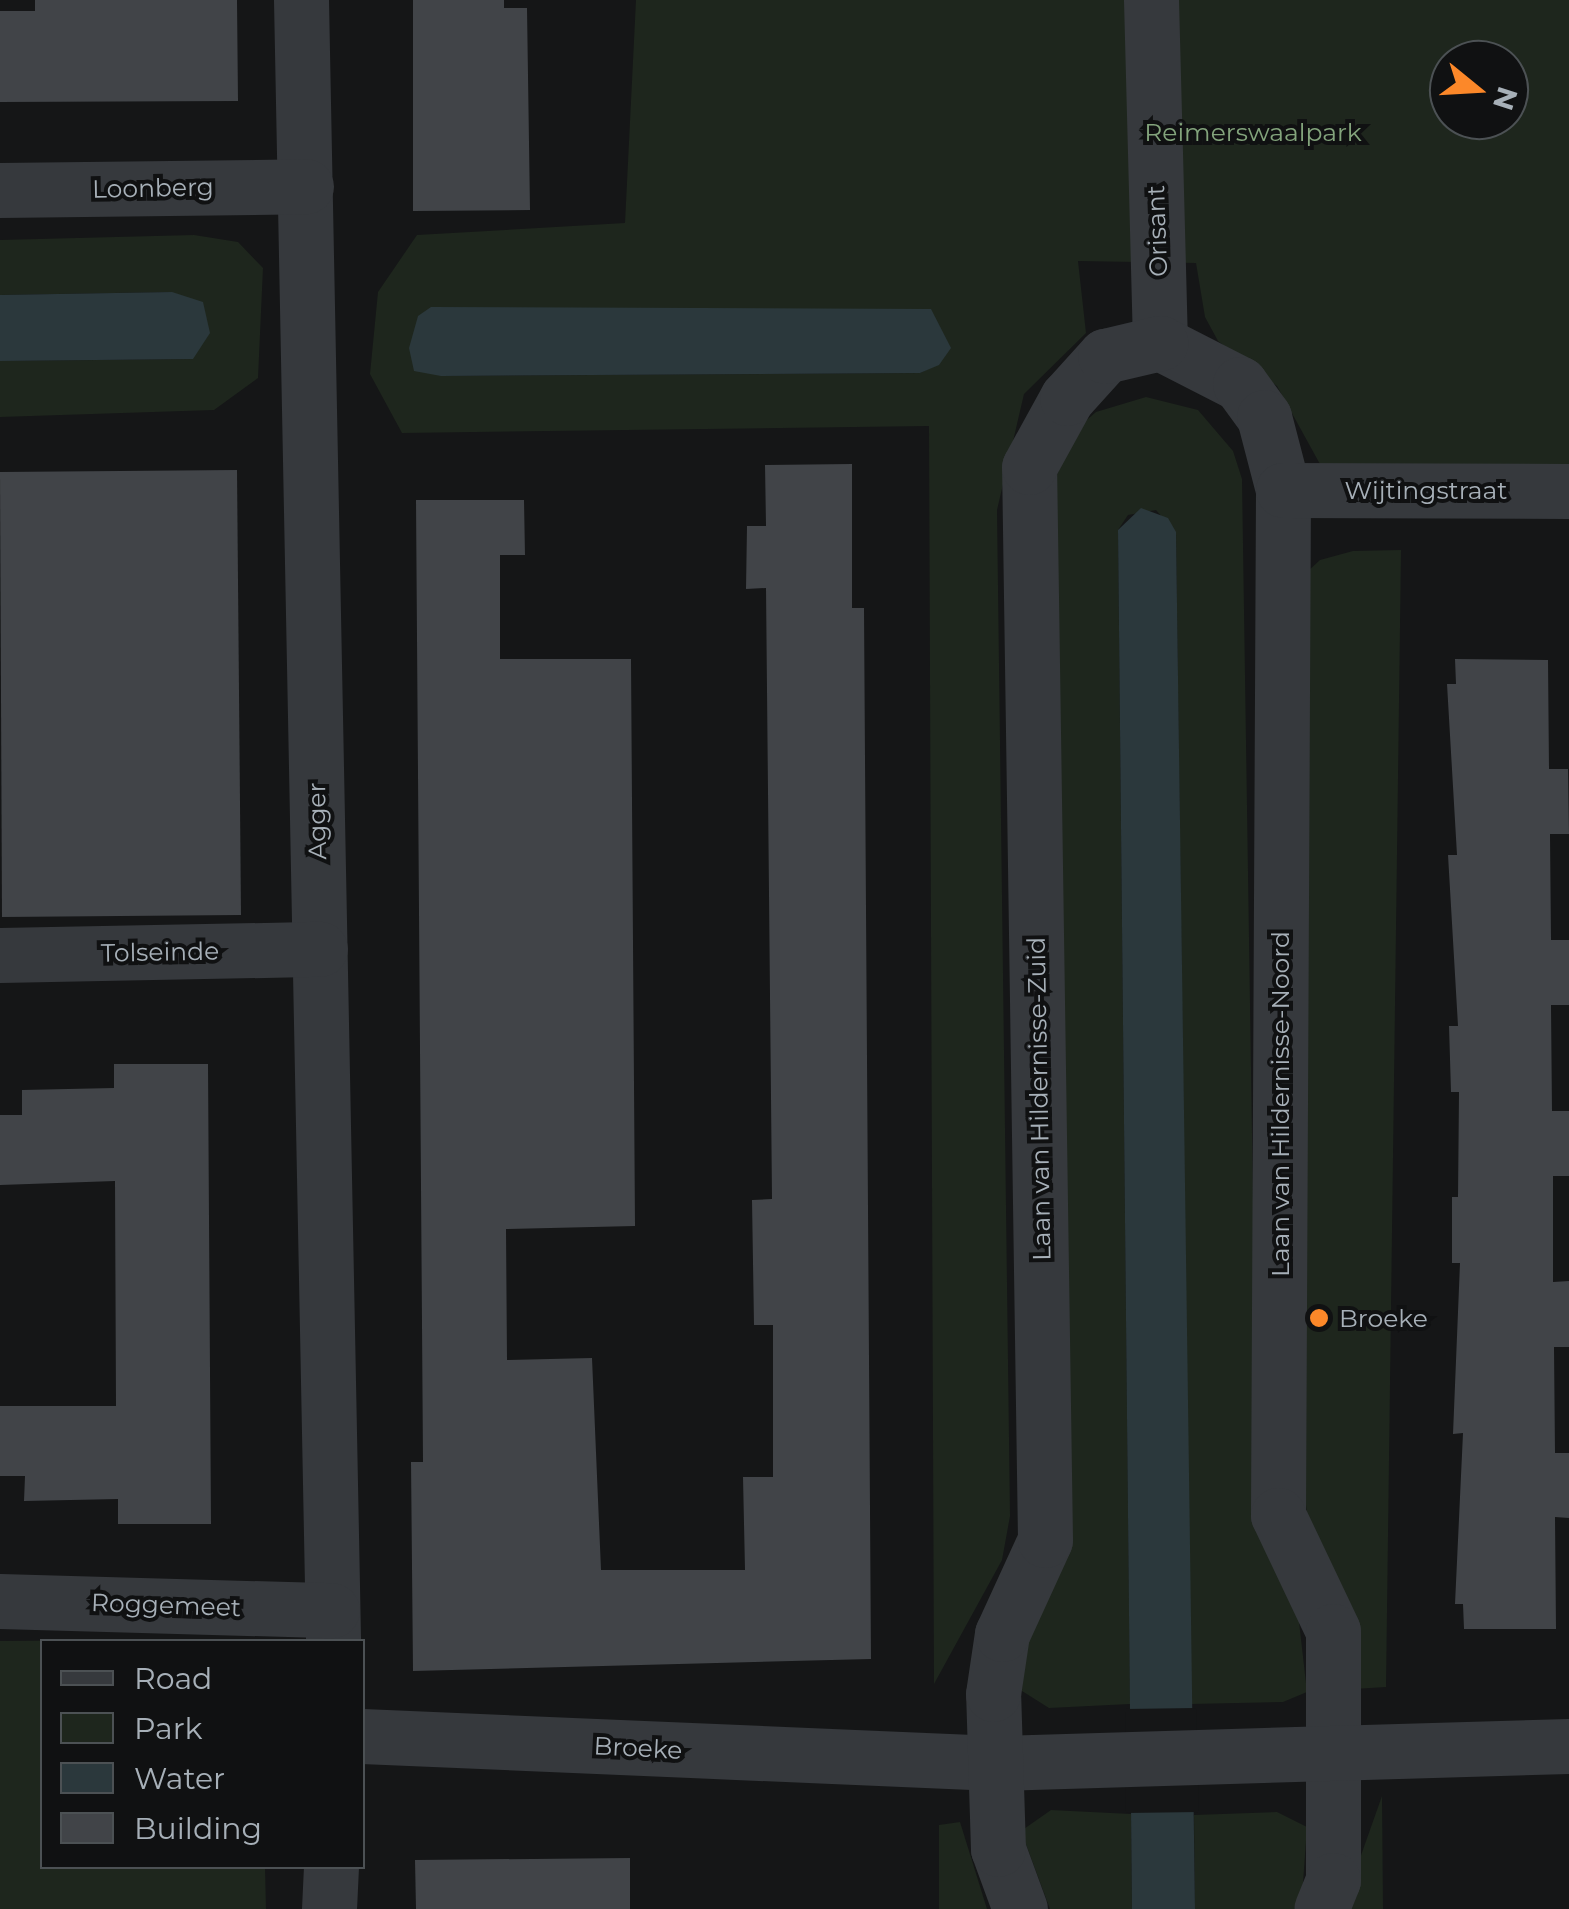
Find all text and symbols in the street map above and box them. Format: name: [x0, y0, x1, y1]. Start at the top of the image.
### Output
north arrow: [1429, 40, 1529, 140]
text: N: [1486, 83, 1525, 115]
park label: Reimerswaalpark: [1144, 117, 1362, 147]
street label: Loonberg: [92, 172, 214, 204]
street label: Orisant: [1140, 185, 1174, 277]
street label: Wijtingstraat: [1345, 475, 1507, 505]
street label: Agger: [301, 782, 333, 860]
street label: Laan van Hildernisse-Noord: [1265, 931, 1295, 1277]
street label: Tolseinde: [101, 936, 219, 968]
street label: Laan van Hildernisse-Zuid: [1021, 937, 1057, 1261]
place label: Broeke: [1339, 1303, 1428, 1333]
marker: Broeke: [1308, 1307, 1330, 1329]
street label: Roggemeet: [91, 1587, 241, 1623]
legend: [40, 1639, 365, 1869]
text: Road: [134, 1660, 212, 1697]
text: Park: [134, 1710, 203, 1747]
street label: Broeke: [593, 1731, 683, 1765]
text: Water: [134, 1760, 225, 1797]
text: Building: [134, 1810, 262, 1847]

